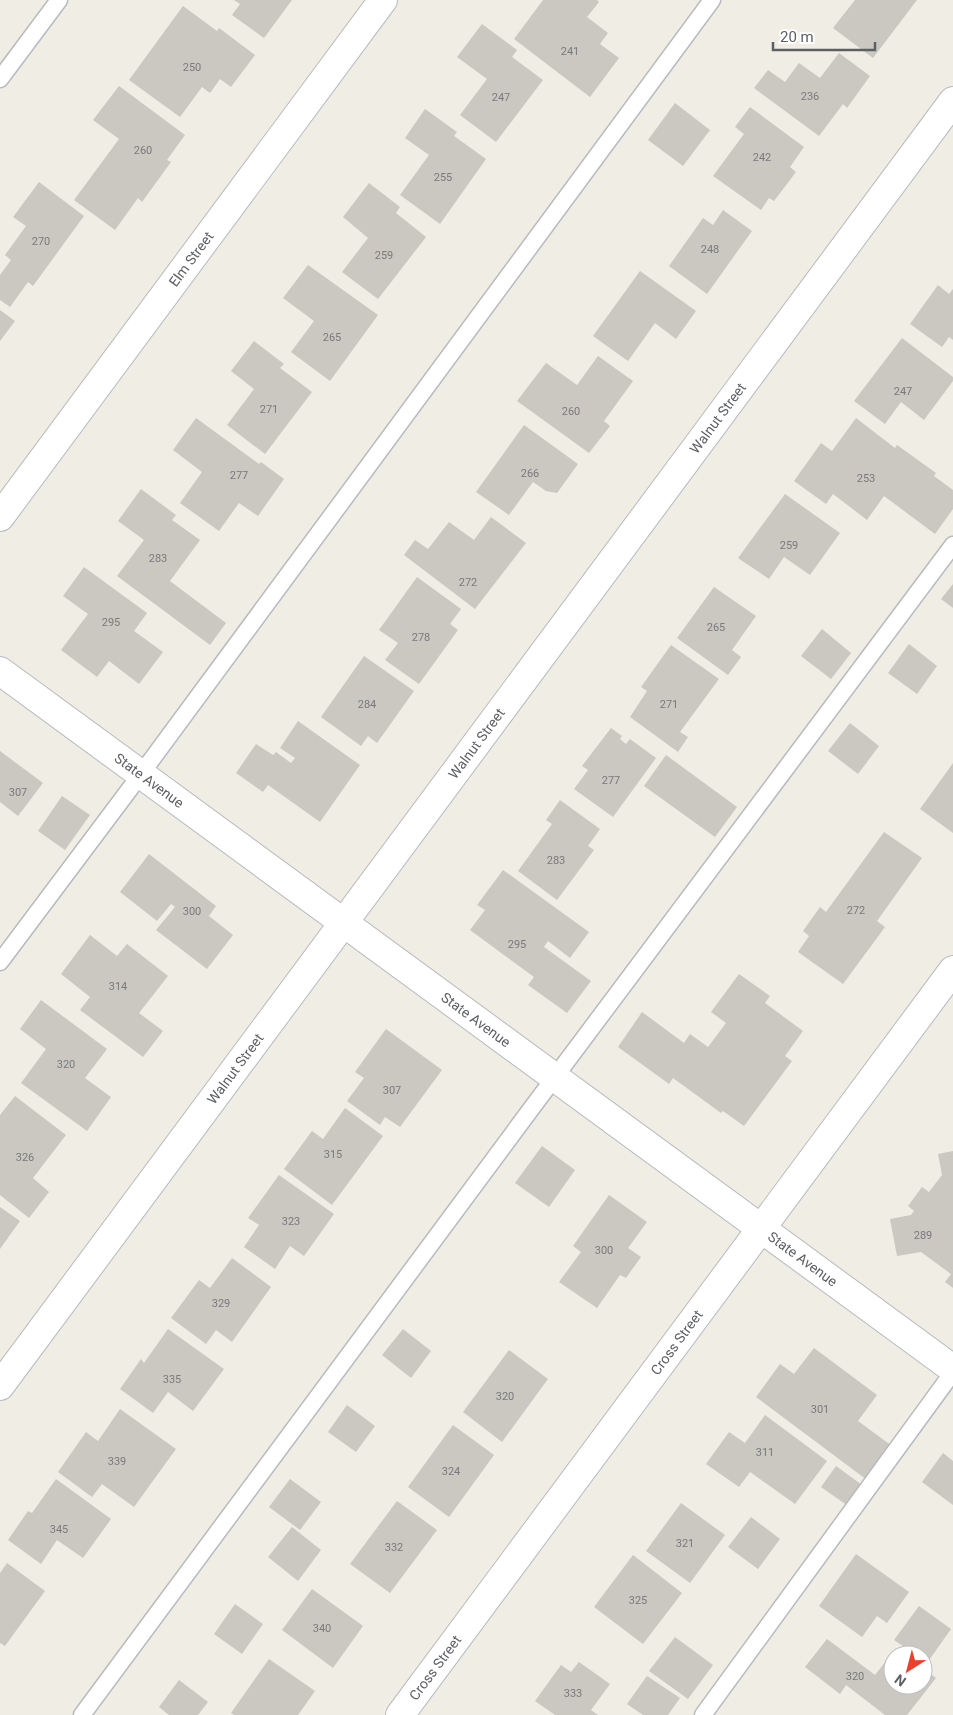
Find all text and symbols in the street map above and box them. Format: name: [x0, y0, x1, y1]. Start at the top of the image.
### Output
scale bar: [773, 20, 876, 52]
text: 20 m: [780, 28, 814, 46]
house number: 241: [561, 45, 579, 58]
house number: 250: [183, 61, 201, 74]
house number: 236: [801, 90, 819, 103]
house number: 247: [492, 91, 510, 104]
house number: 260: [134, 144, 152, 157]
house number: 242: [753, 151, 771, 164]
house number: 255: [434, 171, 452, 184]
street label: Elm Street: [166, 228, 217, 290]
house number: 270: [32, 235, 50, 248]
house number: 248: [701, 243, 719, 256]
house number: 259: [375, 249, 393, 262]
house number: 265: [323, 331, 341, 344]
street label: Walnut Street: [686, 379, 749, 457]
house number: 247: [894, 385, 912, 398]
house number: 271: [260, 403, 278, 416]
house number: 260: [562, 405, 580, 418]
house number: 266: [521, 467, 539, 480]
house number: 277: [230, 469, 248, 482]
house number: 253: [857, 472, 875, 485]
house number: 259: [780, 539, 798, 552]
house number: 283: [149, 552, 167, 565]
house number: 272: [459, 576, 477, 589]
house number: 295: [102, 616, 120, 629]
house number: 265: [707, 621, 725, 634]
house number: 278: [412, 631, 430, 644]
house number: 284: [358, 698, 376, 711]
house number: 271: [660, 698, 678, 711]
street label: Walnut Street: [445, 705, 508, 782]
street label: State Avenue: [111, 750, 187, 811]
house number: 277: [602, 774, 620, 787]
house number: 307: [9, 786, 27, 799]
house number: 283: [547, 854, 565, 867]
house number: 272: [847, 904, 865, 917]
house number: 300: [183, 905, 201, 918]
house number: 295: [508, 938, 526, 951]
house number: 314: [109, 980, 127, 993]
street label: State Avenue: [438, 989, 514, 1050]
street label: Walnut Street: [204, 1030, 267, 1107]
house number: 320: [57, 1058, 75, 1071]
house number: 307: [383, 1084, 401, 1097]
house number: 315: [324, 1148, 342, 1161]
house number: 326: [16, 1151, 34, 1164]
house number: 323: [282, 1215, 300, 1228]
street label: State Avenue: [765, 1228, 840, 1290]
house number: 289: [914, 1229, 932, 1242]
house number: 300: [595, 1244, 613, 1257]
house number: 329: [212, 1297, 230, 1310]
street label: Cross Street: [647, 1307, 706, 1378]
house number: 335: [163, 1373, 181, 1386]
house number: 320: [496, 1390, 514, 1403]
house number: 301: [811, 1403, 829, 1416]
house number: 311: [756, 1446, 774, 1459]
house number: 339: [108, 1455, 126, 1468]
house number: 324: [442, 1465, 460, 1478]
house number: 345: [50, 1523, 68, 1536]
house number: 321: [676, 1537, 694, 1550]
house number: 332: [385, 1541, 403, 1554]
house number: 325: [629, 1594, 647, 1607]
house number: 340: [313, 1622, 331, 1635]
street label: Cross Street: [406, 1632, 465, 1703]
north arrow: [883, 1645, 933, 1695]
house number: 320: [846, 1670, 864, 1683]
text: N: [892, 1671, 909, 1690]
house number: 333: [564, 1687, 582, 1700]

